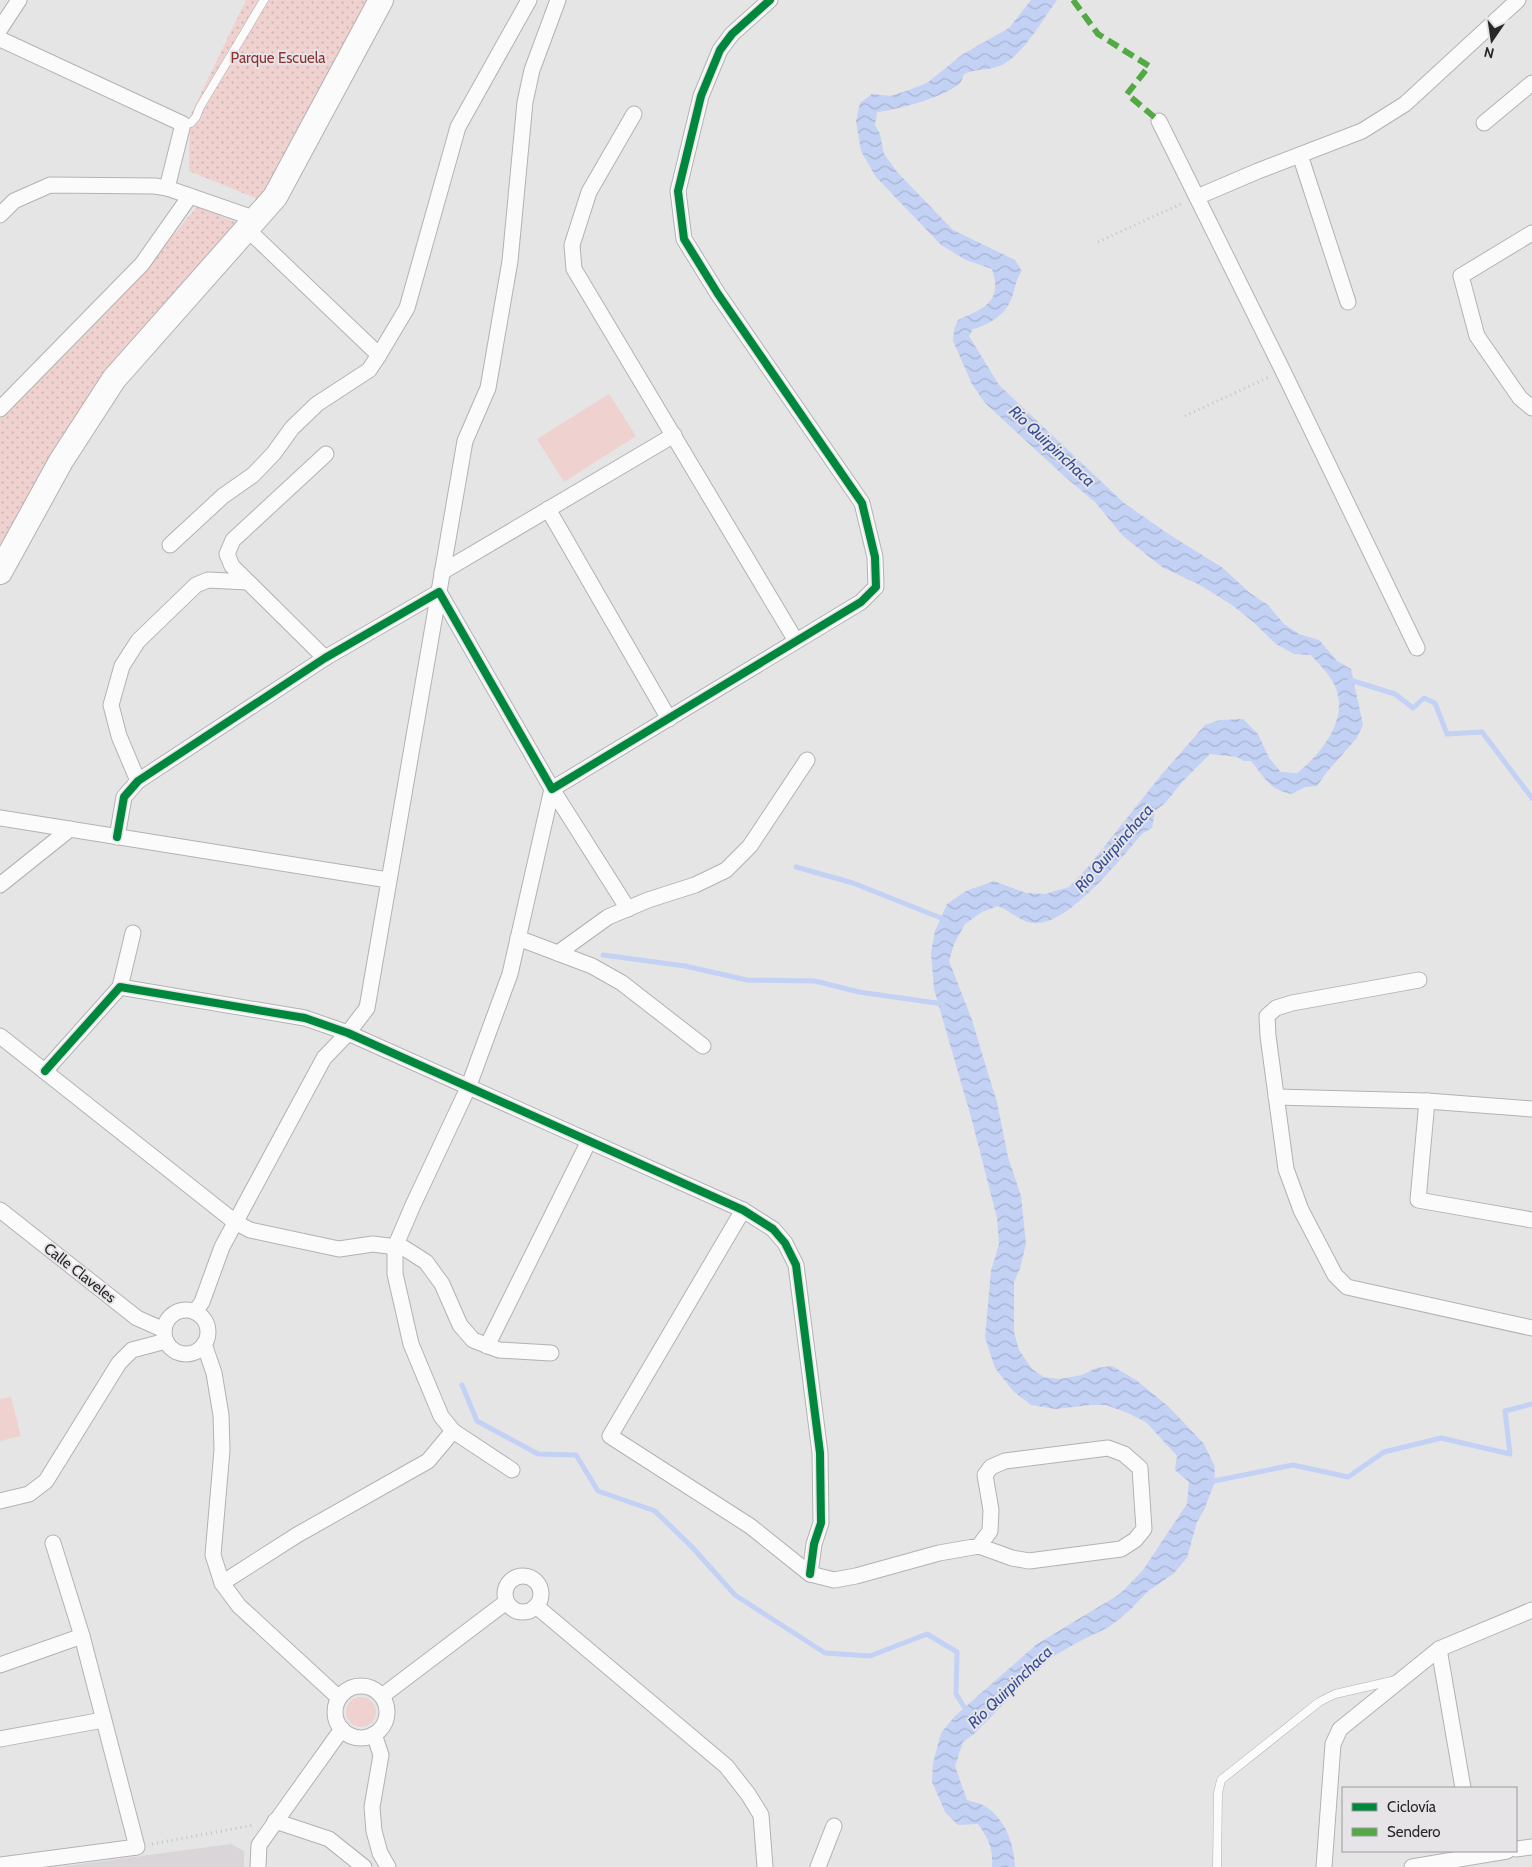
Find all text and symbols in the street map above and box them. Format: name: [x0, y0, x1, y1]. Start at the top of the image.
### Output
north arrow: [1467, 15, 1517, 65]
text: N: [1482, 43, 1496, 63]
park label: Parque Escuela: [231, 49, 326, 67]
water label: Río Quirpinchaca: [1005, 402, 1099, 490]
water label: Río Quirpinchaca: [1071, 800, 1157, 896]
street label: Calle Claveles: [40, 1239, 120, 1307]
water label: Río Quirpinchaca: [964, 1642, 1056, 1732]
legend: [1342, 1787, 1517, 1852]
text: Ciclovía: [1387, 1798, 1437, 1816]
text: Sendero: [1387, 1823, 1441, 1841]

